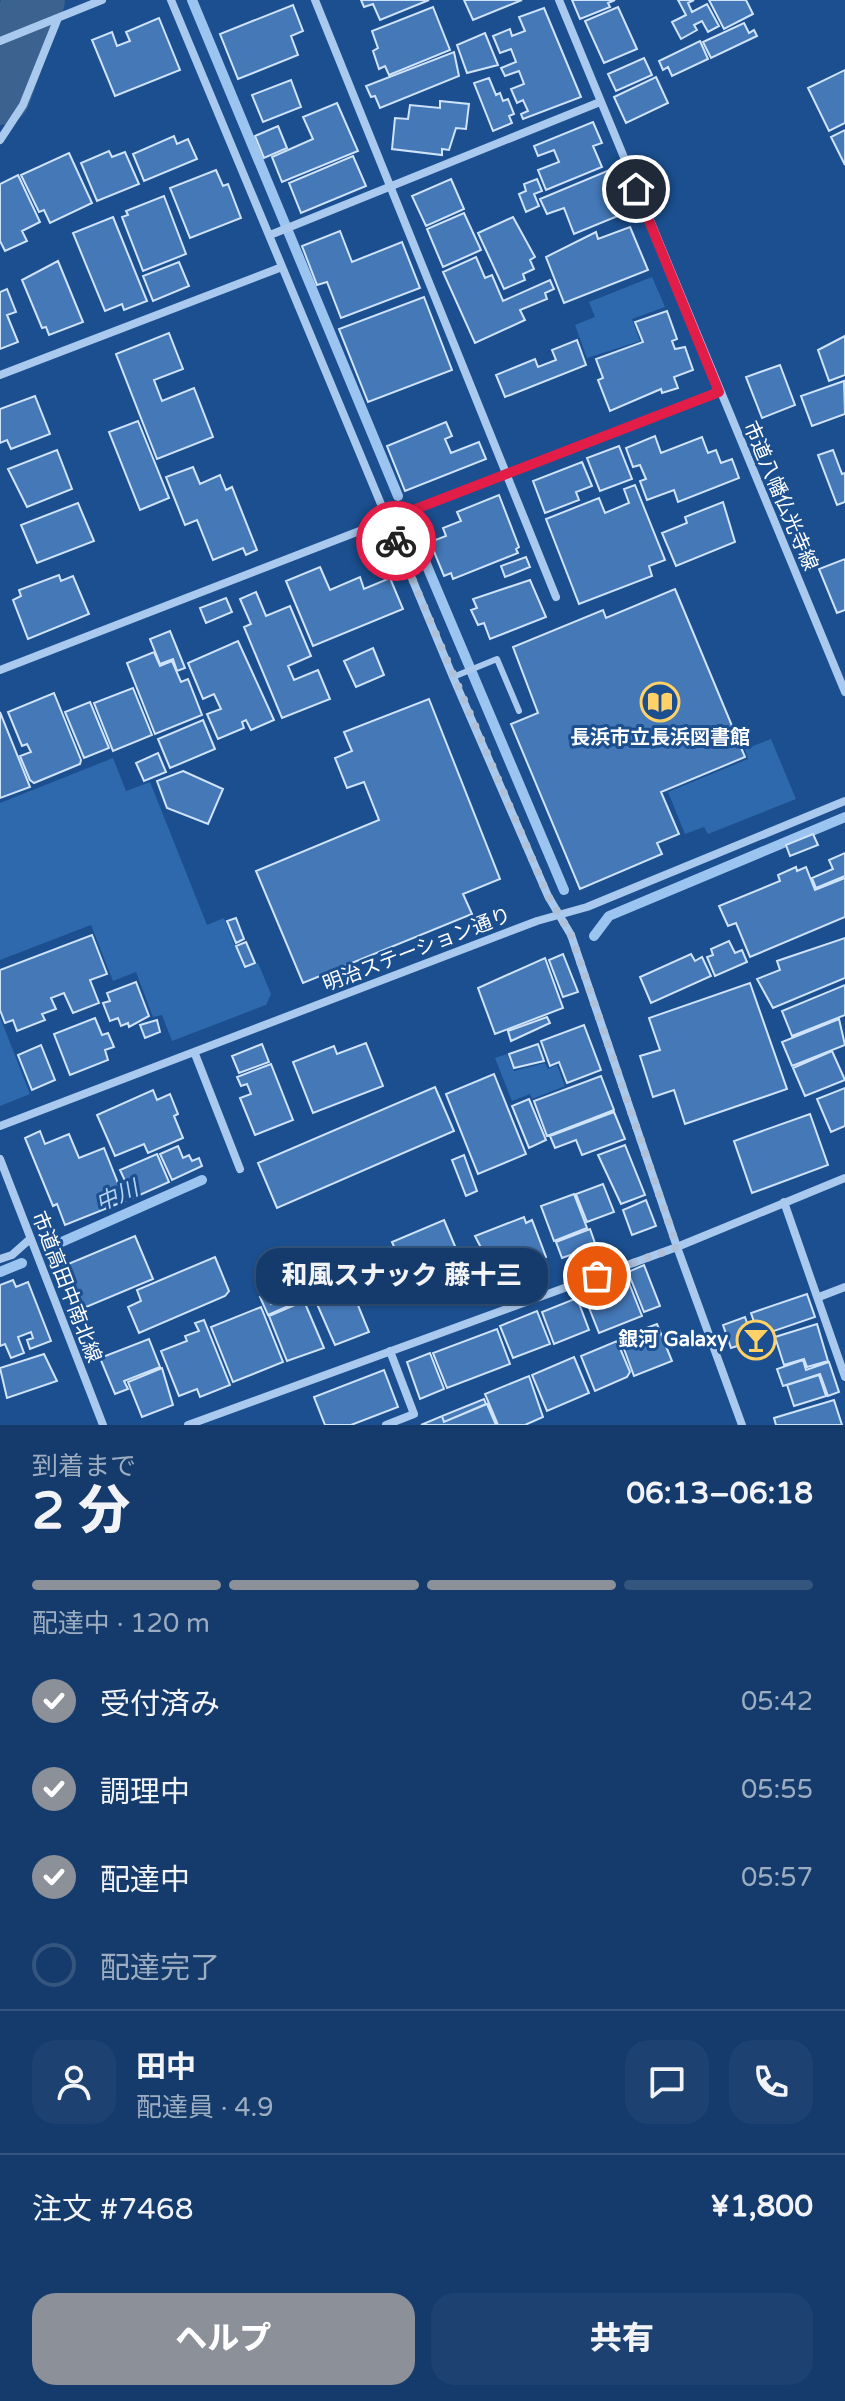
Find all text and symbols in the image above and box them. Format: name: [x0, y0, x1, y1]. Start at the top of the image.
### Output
pin: [602, 155, 670, 223]
icon: home: [614, 167, 658, 211]
street label: 市道八幡仏光寺線: [738, 418, 822, 574]
courier: [356, 501, 436, 581]
icon: bike: [374, 519, 418, 563]
library icon: 長浜市立長浜図書館: [639, 681, 681, 723]
place label: 長浜市立長浜図書館: [570, 726, 750, 750]
street label: 明治ステーション通り: [320, 903, 514, 997]
water label: 中川: [92, 1174, 144, 1217]
street label: 市道高田中南北線: [26, 1208, 106, 1366]
pin: [563, 1242, 631, 1310]
callout: 和風スナック 藤十三: [257, 1248, 549, 1304]
icon: bag: [575, 1254, 619, 1298]
text: 和風スナック 藤十三: [282, 1260, 522, 1291]
bar icon: 銀河 Galaxy: [735, 1319, 777, 1361]
place label: 銀河 Galaxy: [618, 1328, 728, 1352]
text: 到着まで: [32, 1451, 136, 1482]
text: 06:13–06:18: [626, 1475, 813, 1512]
text: 2 分: [32, 1480, 130, 1543]
text: 配達中 · 120 m: [32, 1608, 210, 1639]
icon: check: [32, 1679, 76, 1723]
text: 受付済み: [100, 1686, 220, 1723]
text: 05:42: [741, 1686, 813, 1717]
icon: check: [32, 1767, 76, 1811]
text: 調理中: [100, 1774, 190, 1811]
text: 05:55: [741, 1774, 813, 1805]
icon: check: [32, 1855, 76, 1899]
text: 配達中: [100, 1862, 190, 1899]
text: 05:57: [741, 1862, 813, 1893]
text: 配達完了: [100, 1950, 220, 1987]
button: person: [32, 2040, 116, 2124]
button: chat: [625, 2040, 709, 2124]
button: phone: [729, 2040, 813, 2124]
text: 田中: [136, 2049, 196, 2086]
text: 配達員 · 4.9: [136, 2092, 274, 2123]
text: ¥1,800: [710, 2188, 813, 2225]
text: 注文 #7468: [32, 2191, 194, 2228]
button: ヘルプ: [32, 2293, 415, 2385]
button: 共有: [431, 2293, 813, 2385]

